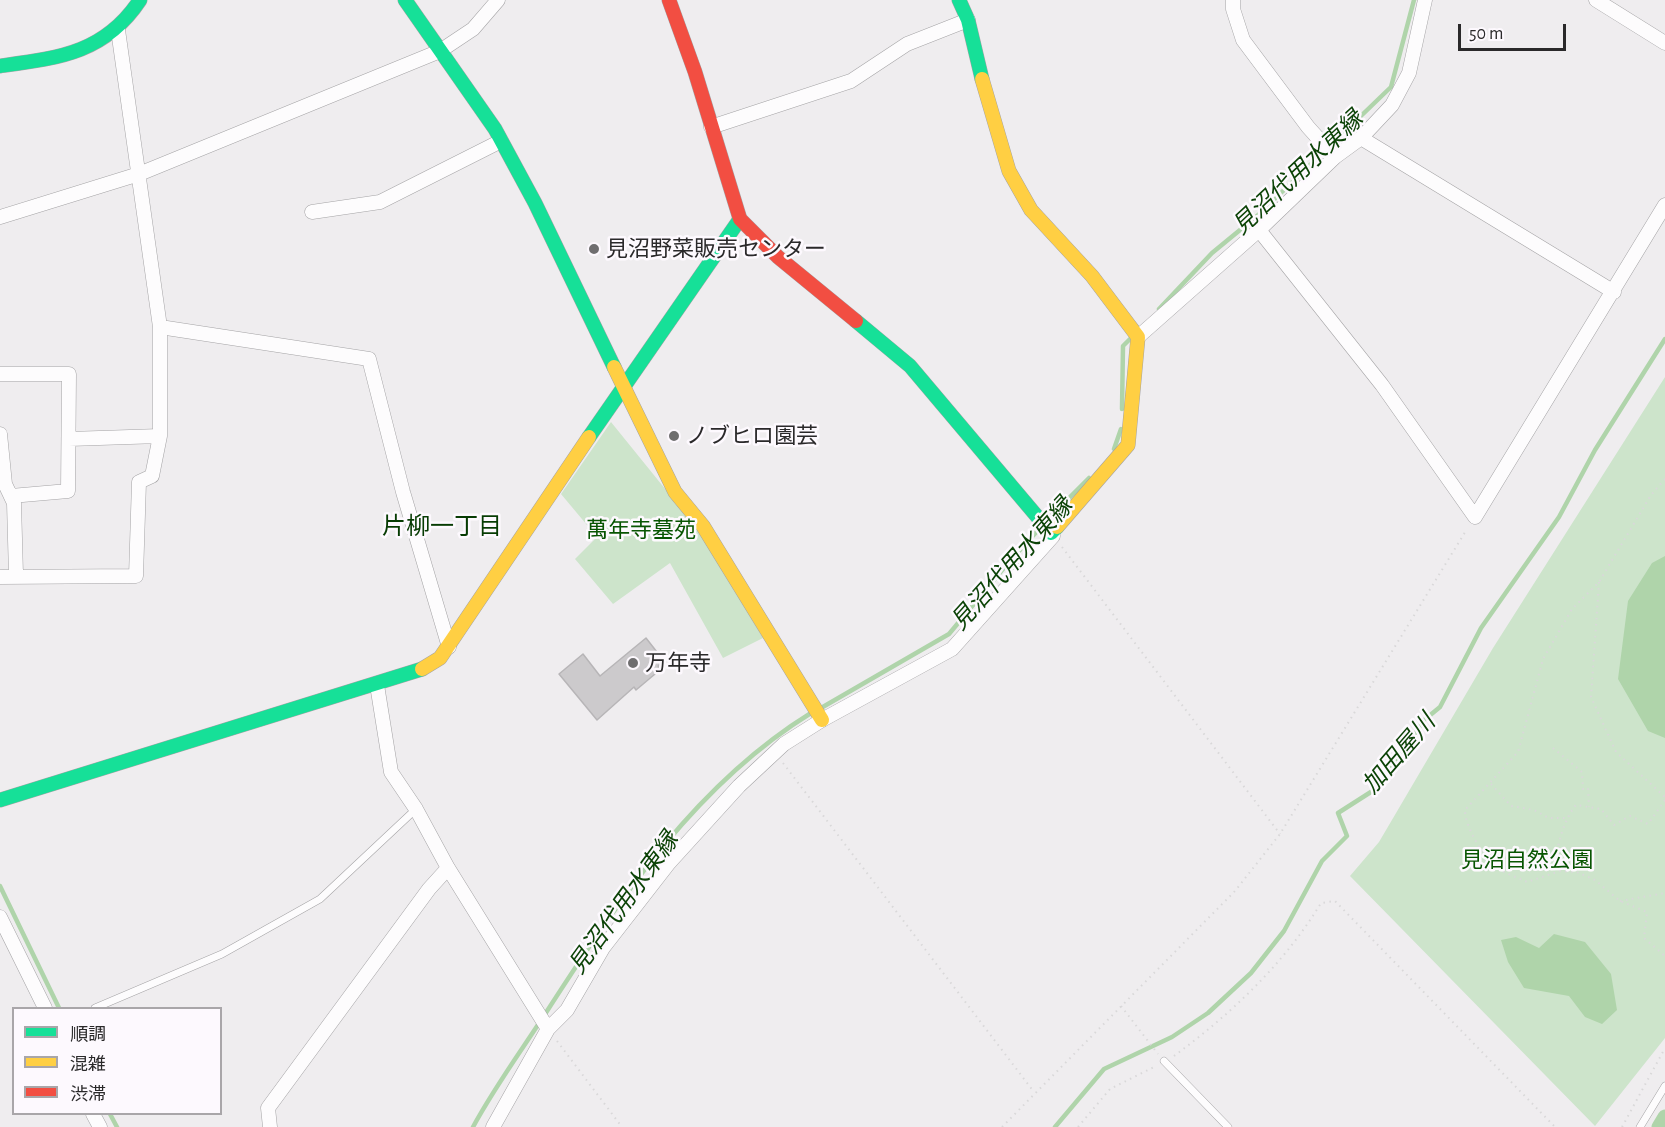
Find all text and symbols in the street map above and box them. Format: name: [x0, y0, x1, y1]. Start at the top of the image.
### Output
scale bar: [1461, 12, 1569, 50]
text: 50 m: [1469, 25, 1503, 43]
water label: 見沼代用水東縁: [1227, 105, 1369, 241]
place label: 見沼野菜販売センター: [606, 236, 826, 262]
marker: 見沼野菜販売センター: [587, 242, 601, 256]
place label: ノブヒロ園芸: [686, 423, 818, 449]
marker: ノブヒロ園芸: [667, 429, 681, 443]
water label: 見沼代用水東縁: [945, 492, 1079, 636]
district label: 片柳一丁目: [382, 513, 502, 541]
park label: 萬年寺墓苑: [586, 517, 696, 543]
place label: 万年寺: [645, 650, 711, 676]
marker: 万年寺: [626, 656, 640, 670]
water label: 加田屋川: [1357, 708, 1441, 800]
water label: 見沼代用水東縁: [563, 827, 685, 979]
park label: 見沼自然公園: [1461, 847, 1593, 873]
legend: [12, 1007, 222, 1115]
text: 順調: [70, 1026, 106, 1044]
text: 混雑: [70, 1056, 106, 1074]
text: 渋滞: [70, 1086, 106, 1104]

